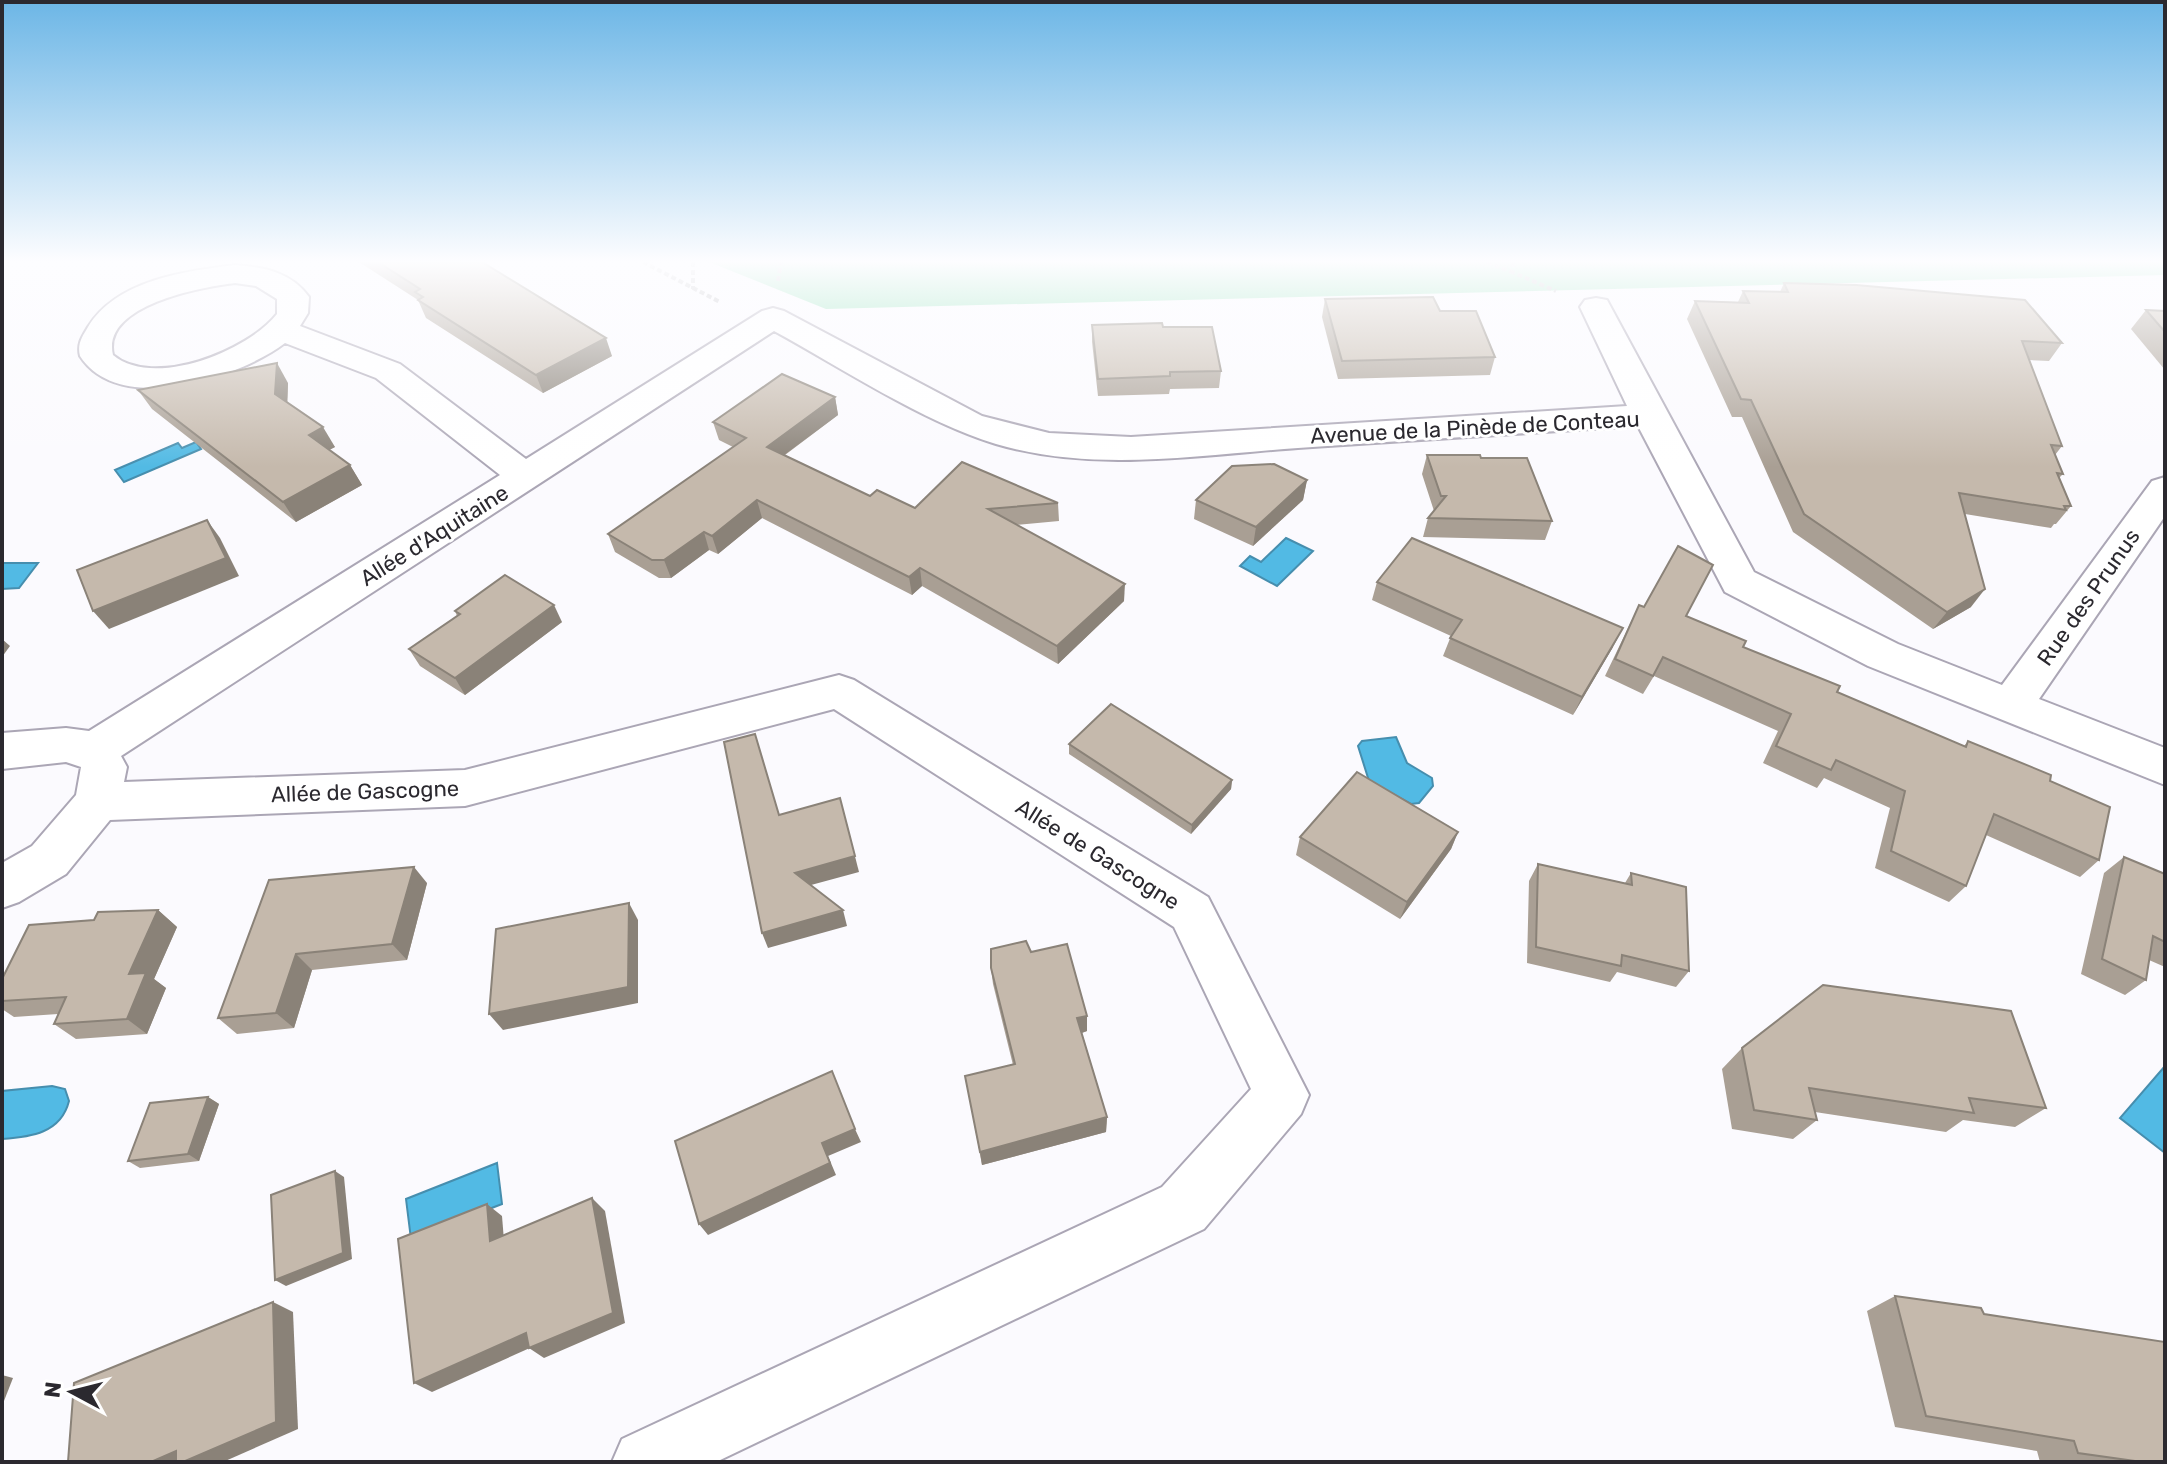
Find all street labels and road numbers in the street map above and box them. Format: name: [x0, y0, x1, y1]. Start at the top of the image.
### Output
street label: Avenue de la Pinède de Conteau: [1310, 405, 1640, 450]
street label: Allée d'Aquitaine: [355, 479, 513, 592]
street label: Rue des Prunus: [2031, 524, 2146, 671]
street label: Allée de Gascogne: [271, 775, 460, 808]
street label: Allée de Gascogne: [1011, 793, 1185, 916]

